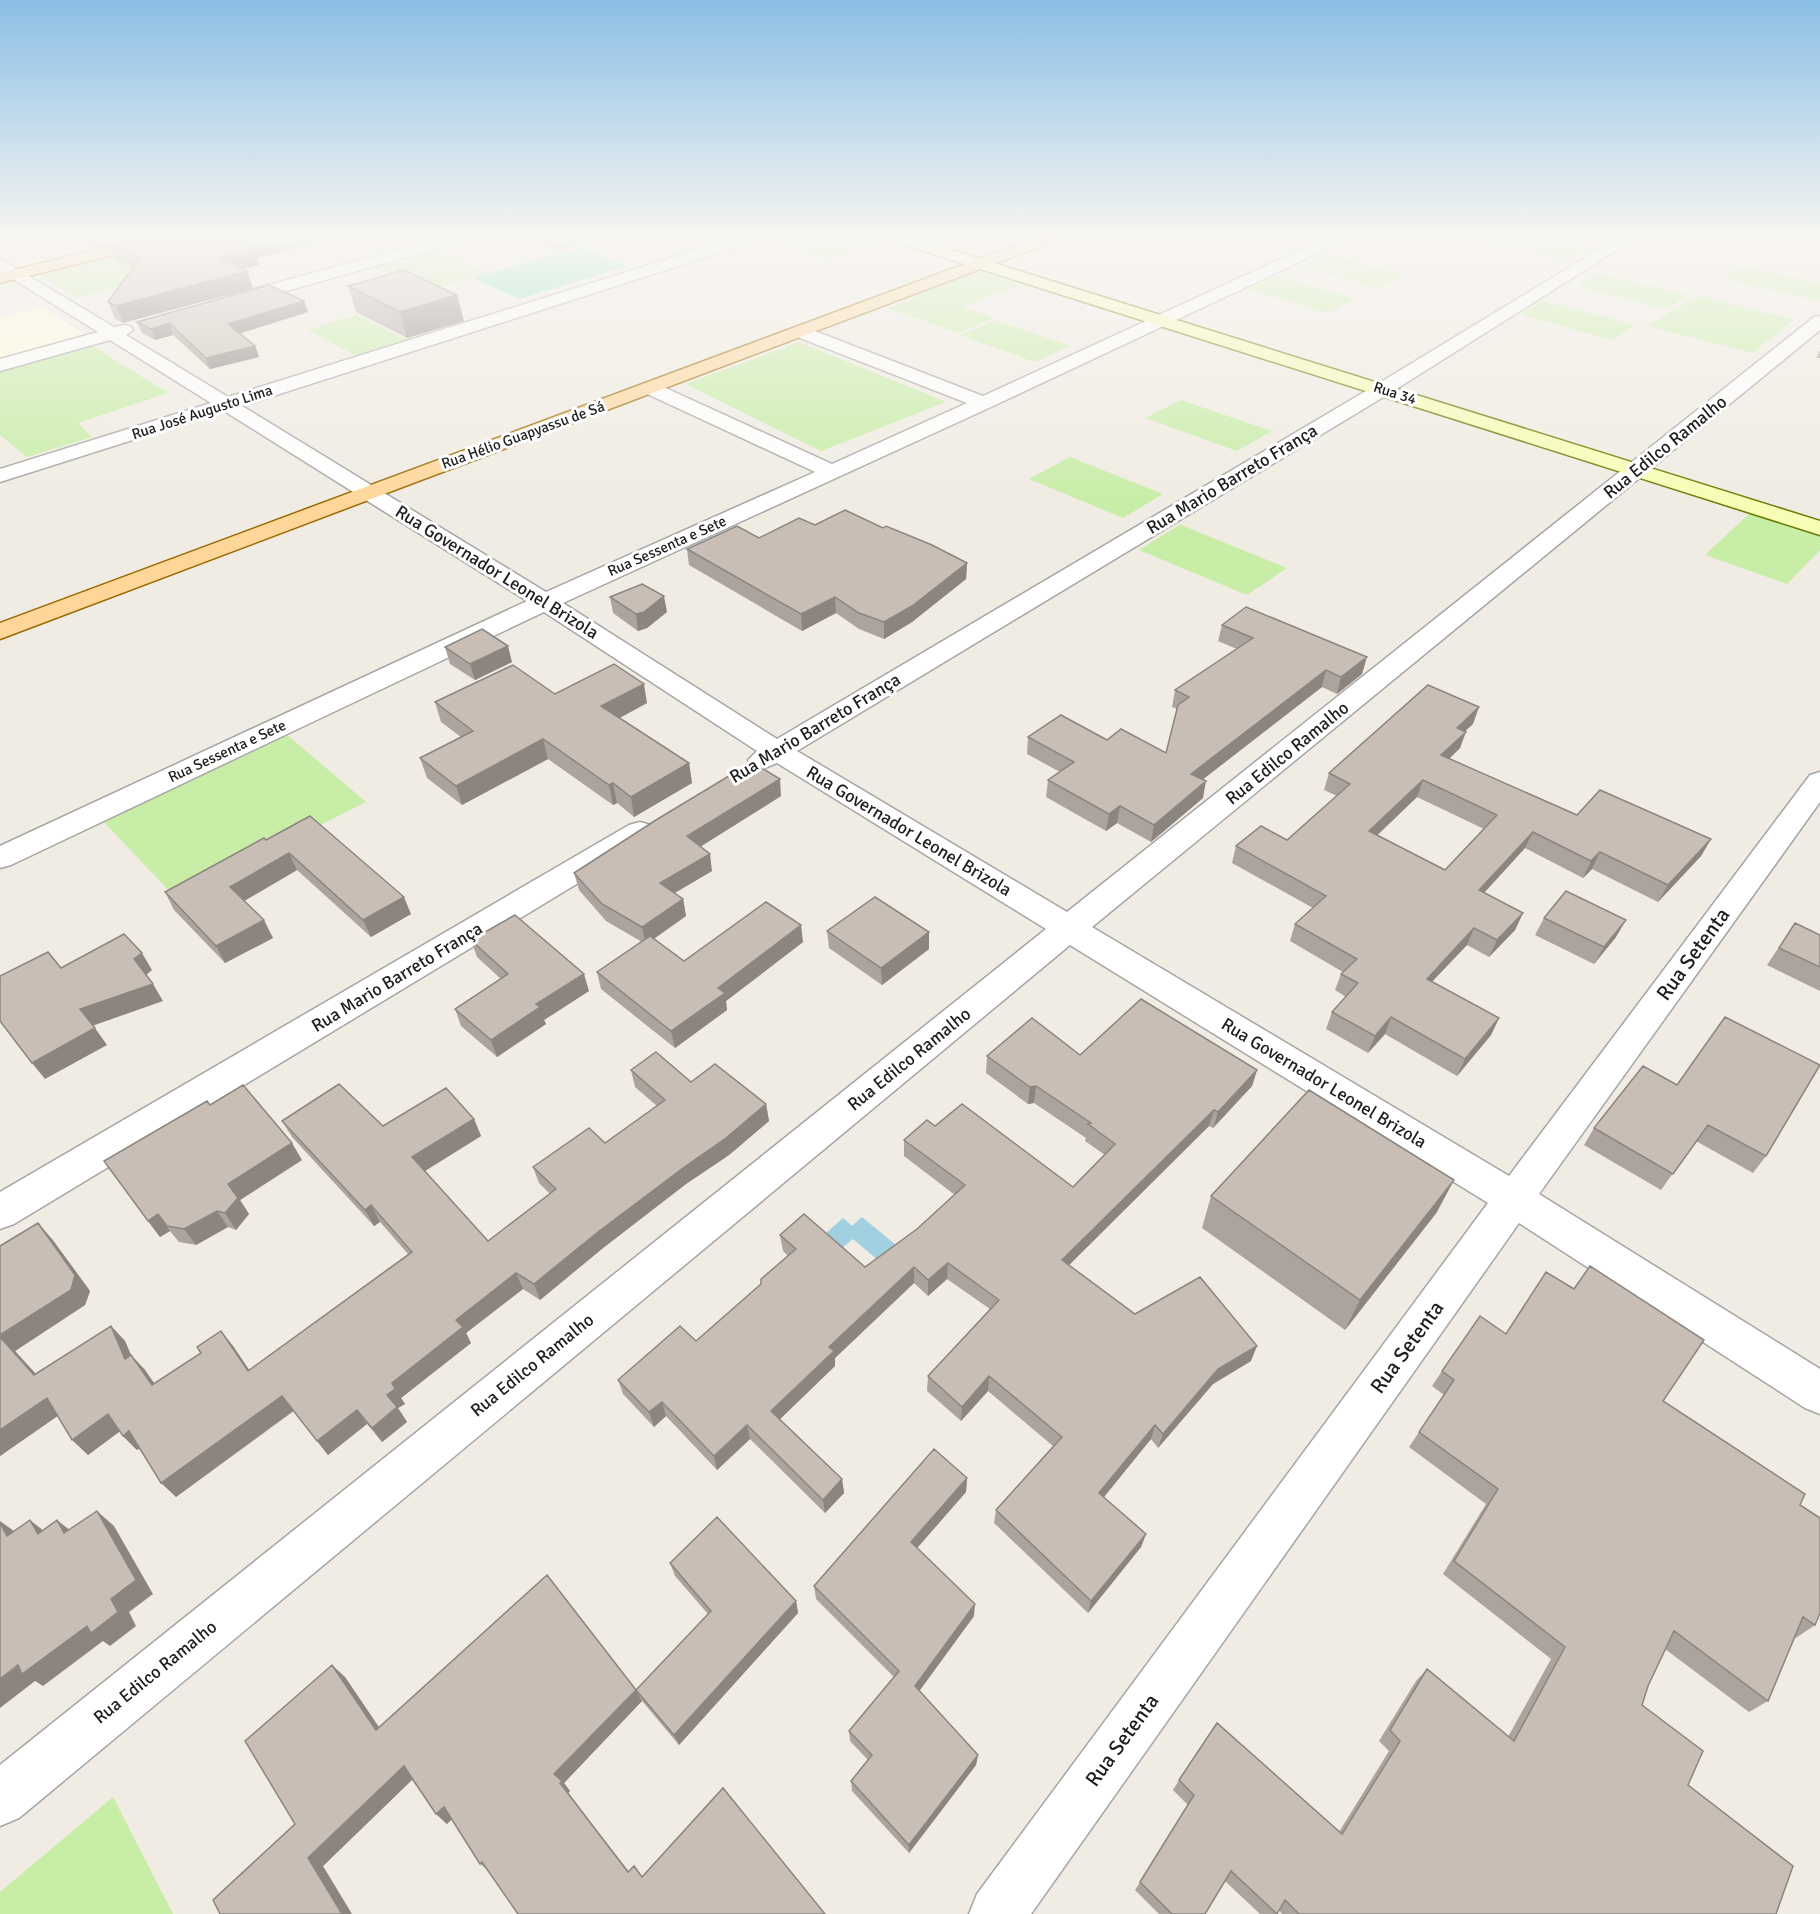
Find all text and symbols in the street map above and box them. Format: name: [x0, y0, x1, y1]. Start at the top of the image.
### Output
street label: Rua 34: [1371, 378, 1419, 408]
street label: Rua José Augusto Lima: [129, 381, 275, 443]
street label: Rua Edilco Ramalho: [1599, 391, 1731, 503]
street label: Rua Hélio Guapyassu de Sá: [439, 397, 607, 473]
street label: Rua Mario Barreto França: [1143, 419, 1321, 539]
street label: Rua Governador Leonel Brizola: [391, 500, 603, 644]
street label: Rua Sessenta e Sete: [605, 512, 729, 580]
street label: Rua Mario Barreto França: [726, 668, 904, 788]
street label: Rua Edilco Ramalho: [1221, 697, 1353, 809]
street label: Rua Sessenta e Sete: [165, 716, 289, 786]
street label: Rua Governador Leonel Brizola: [802, 761, 1016, 901]
street label: Rua Setenta: [1651, 903, 1735, 1005]
street label: Rua Mario Barreto França: [308, 917, 486, 1037]
street label: Rua Edilco Ramalho: [843, 1003, 975, 1115]
street label: Rua Governador Leonel Brizola: [1217, 1013, 1431, 1153]
street label: Rua Setenta: [1365, 1296, 1449, 1398]
street label: Rua Edilco Ramalho: [466, 1309, 598, 1421]
street label: Rua Edilco Ramalho: [89, 1616, 221, 1728]
street label: Rua Setenta: [1080, 1689, 1164, 1791]

